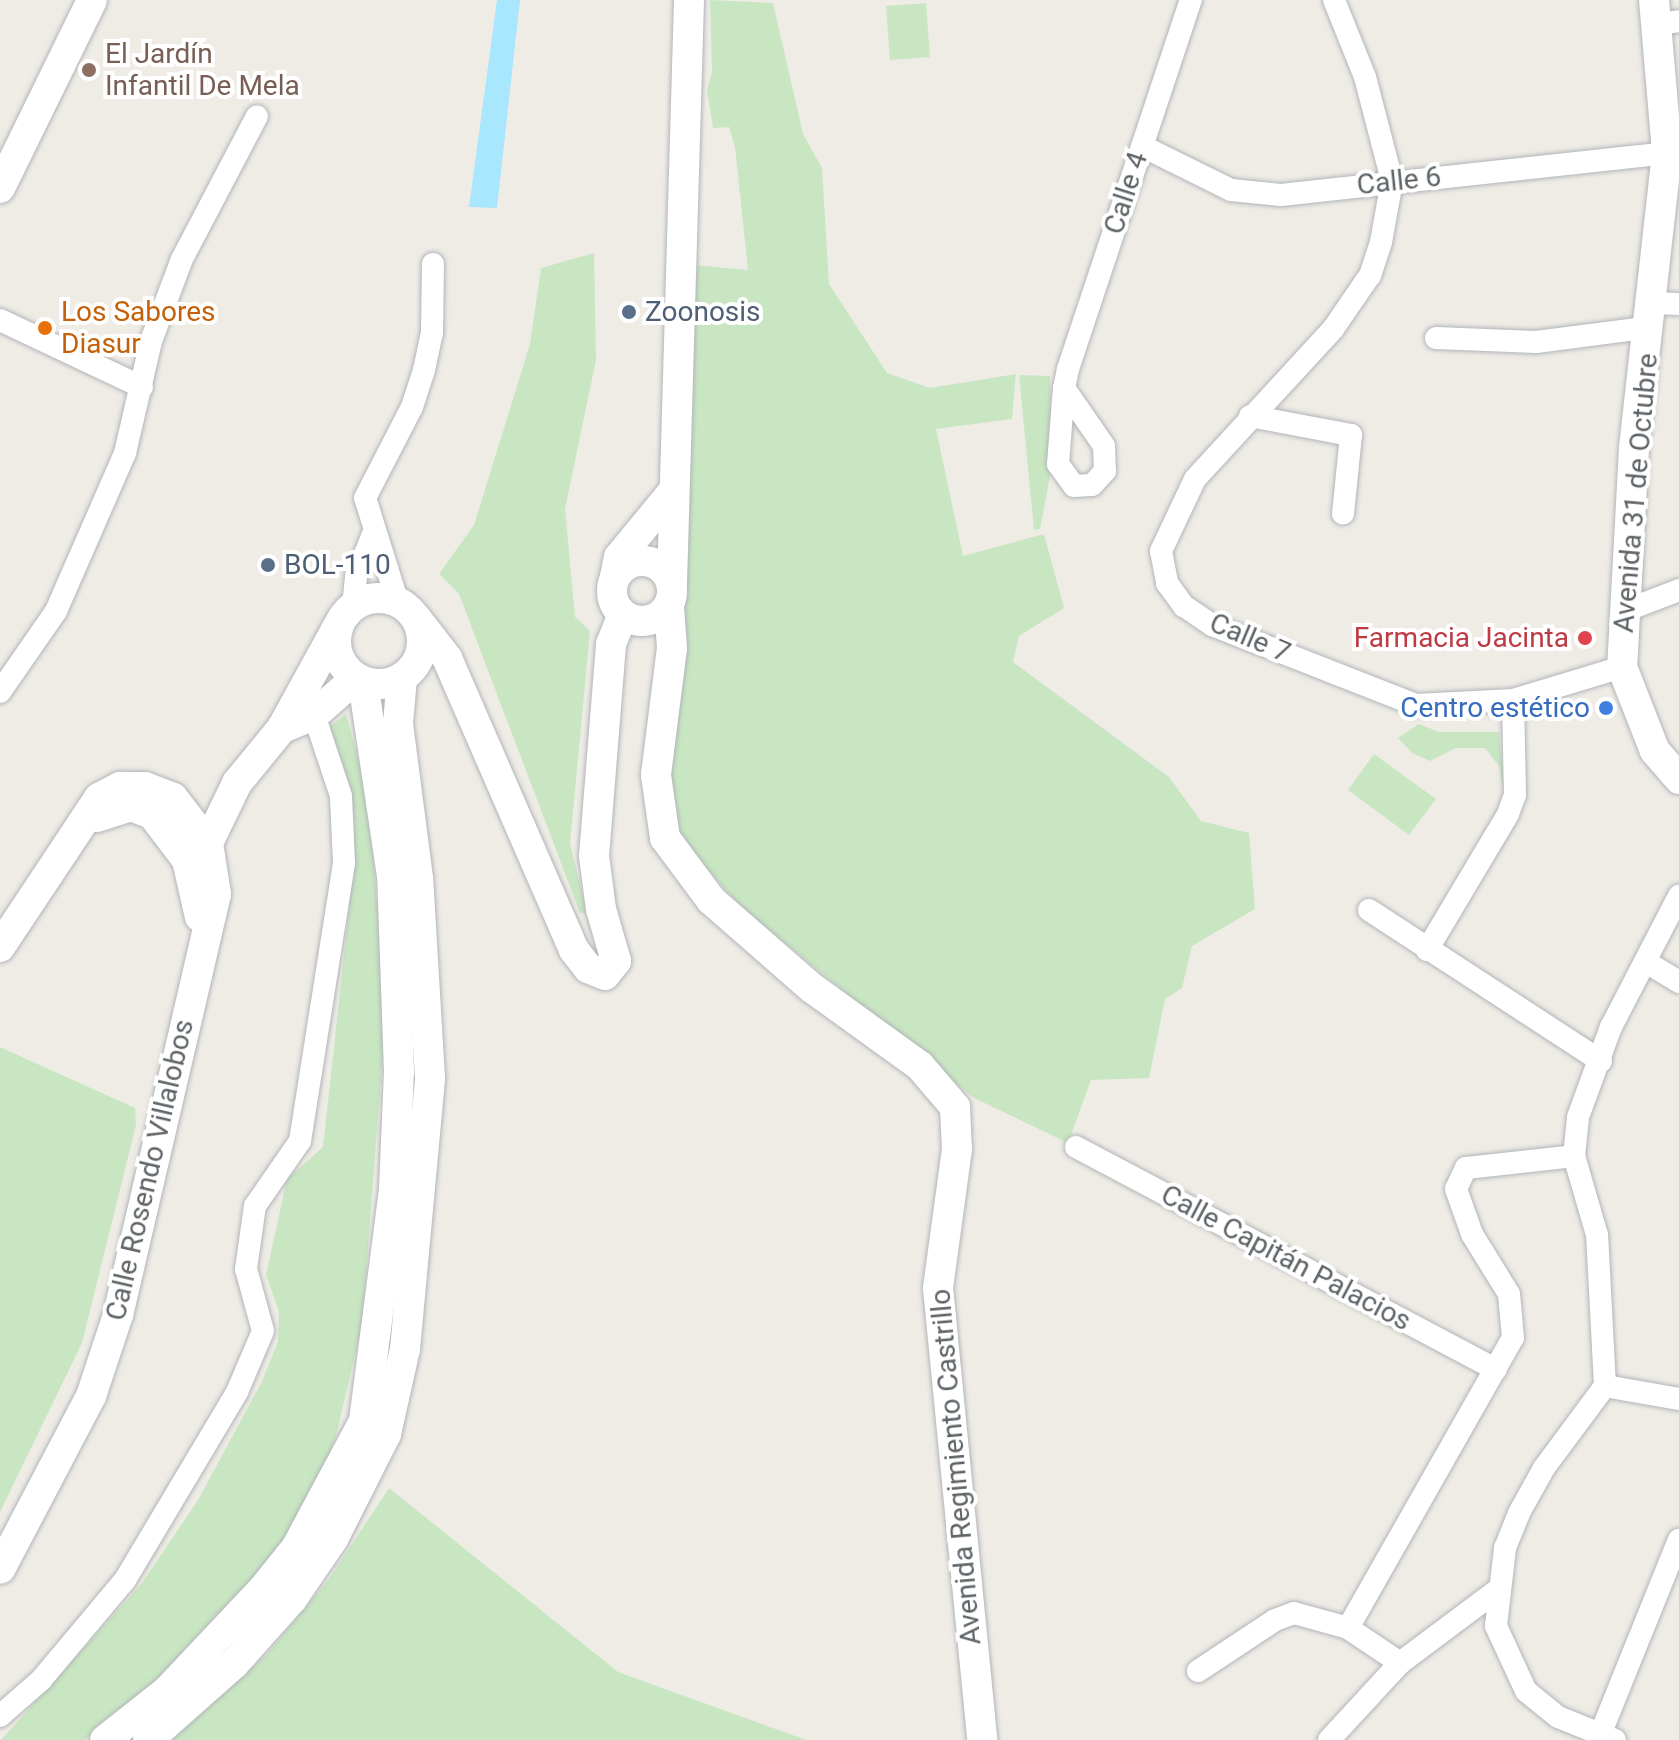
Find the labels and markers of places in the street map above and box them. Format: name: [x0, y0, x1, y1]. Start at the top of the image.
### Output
place label: El Jardín Infantil De Mela: [105, 37, 300, 103]
marker: El Jardín Infantil De Mela: [80, 61, 98, 79]
place label: Los Sabores Diasur: [61, 295, 216, 361]
place label: Zoonosis: [645, 295, 761, 329]
marker: Zoonosis: [620, 303, 638, 321]
marker: Los Sabores Diasur: [36, 319, 54, 337]
place label: BOL-110: [284, 548, 391, 582]
marker: BOL-110: [259, 556, 277, 574]
place label: Farmacia Jacinta: [1354, 621, 1569, 655]
marker: Farmacia Jacinta: [1576, 629, 1594, 647]
place label: Centro estético: [1400, 691, 1590, 725]
marker: Centro estético: [1597, 699, 1615, 717]

